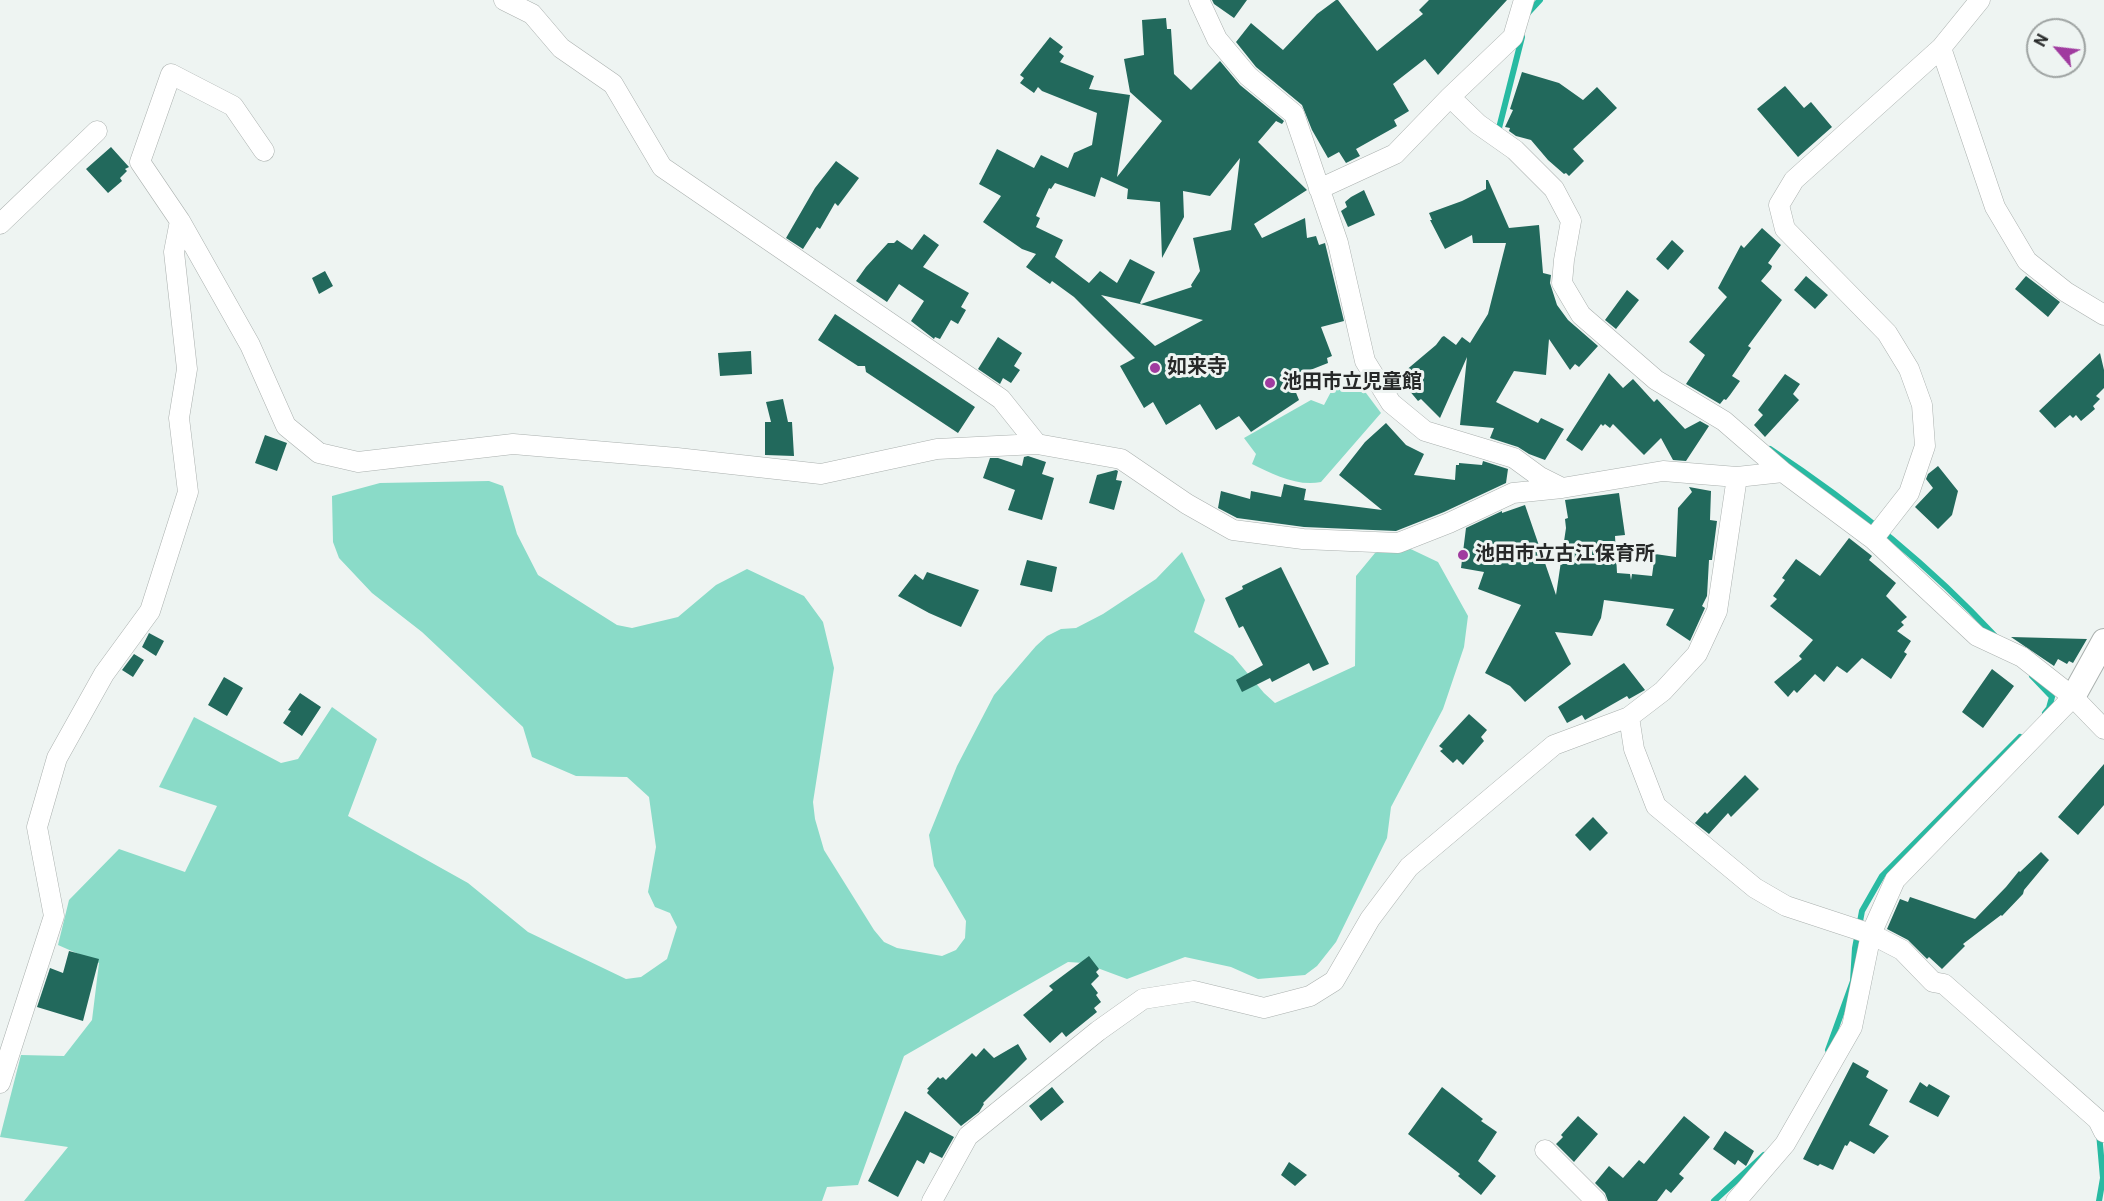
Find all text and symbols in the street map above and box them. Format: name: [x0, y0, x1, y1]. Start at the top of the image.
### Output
north arrow: [2026, 18, 2086, 78]
text: N: [2030, 31, 2052, 50]
place label: 如来寺: [1167, 356, 1227, 380]
marker: 如来寺: [1148, 361, 1162, 375]
place label: 池田市立児童館: [1282, 371, 1422, 395]
marker: 池田市立児童館: [1263, 376, 1277, 390]
place label: 池田市立古江保育所: [1475, 543, 1655, 567]
marker: 池田市立古江保育所: [1456, 548, 1470, 562]

